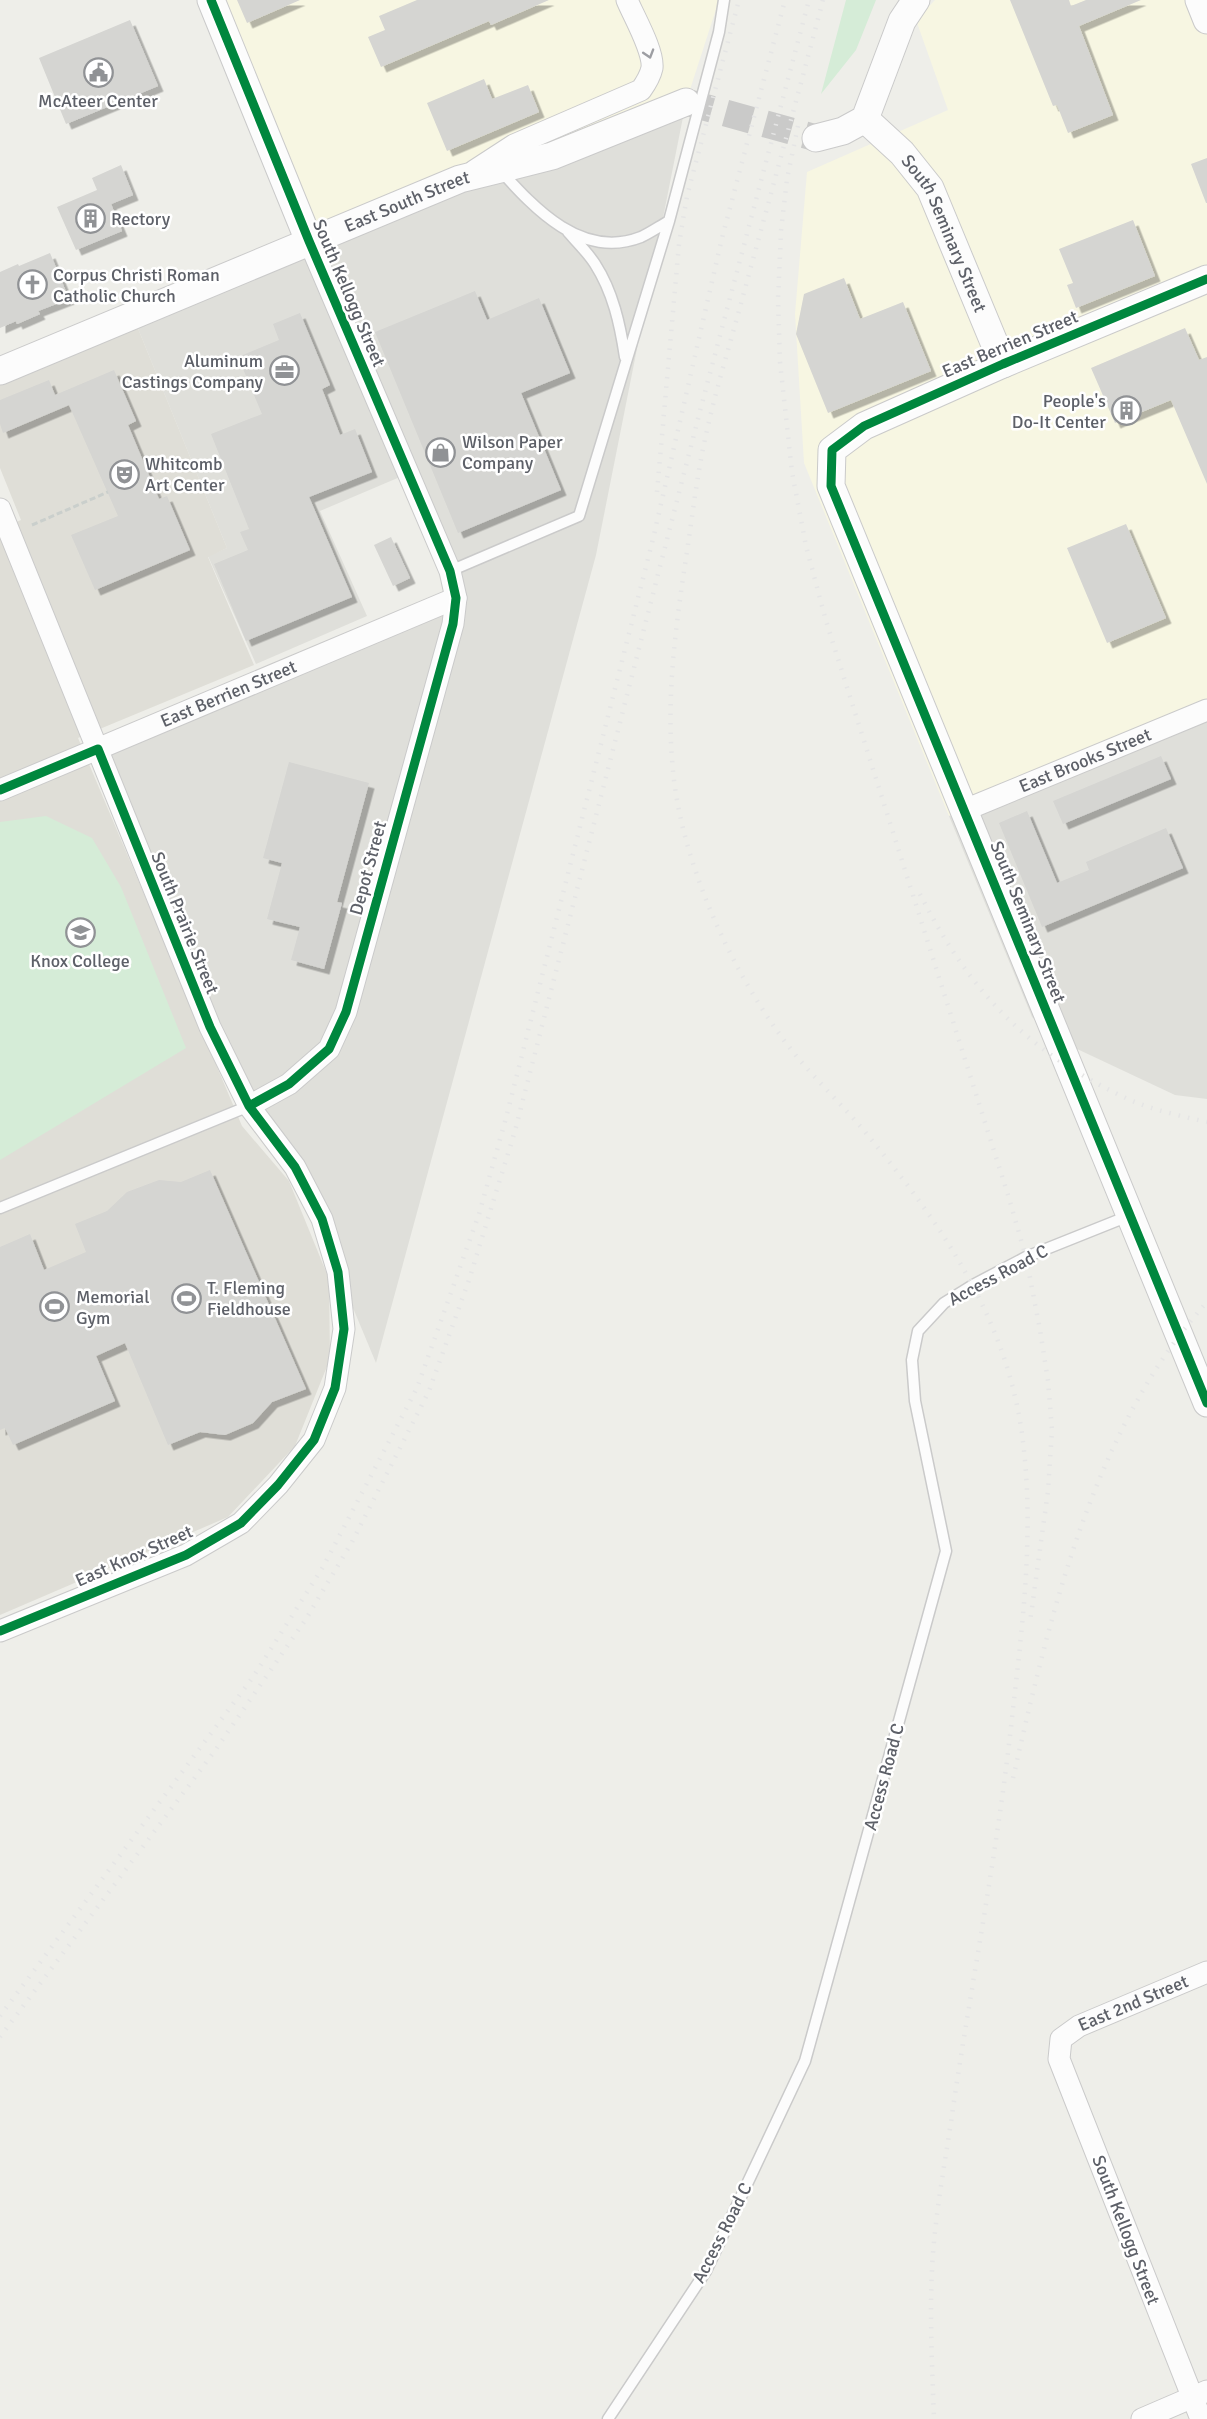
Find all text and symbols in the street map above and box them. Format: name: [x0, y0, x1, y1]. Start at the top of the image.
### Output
one-way arrow: [642, 48, 654, 59]
public building icon: McAteer Center: [82, 56, 114, 88]
place label: McAteer Center: [38, 90, 158, 112]
street label: South Seminary Street: [897, 150, 991, 315]
street label: East South Street: [341, 166, 472, 237]
building icon: Rectory: [74, 203, 106, 235]
place label: Rectory: [111, 208, 171, 230]
street label: South Kellogg Street: [308, 216, 390, 370]
place label: Corpus Christi Roman Catholic Church: [53, 264, 220, 307]
church icon: Corpus Christi Roman Catholic Church: [16, 269, 48, 301]
street label: East Berrien Street: [939, 305, 1081, 383]
place label: Aluminum Castings Company: [122, 350, 264, 393]
office icon: Aluminum Castings Company: [268, 355, 300, 387]
place label: People's Do-It Center: [1012, 390, 1106, 433]
building icon: People's Do-It Center: [1111, 395, 1143, 427]
place label: Wilson Paper Company: [462, 431, 563, 474]
shop icon: Wilson Paper Company: [425, 436, 457, 468]
place label: Whitcomb Art Center: [145, 453, 225, 496]
theatre icon: Whitcomb Art Center: [108, 458, 140, 490]
street label: East Berrien Street: [157, 655, 300, 732]
street label: East Brooks Street: [1016, 723, 1154, 797]
street label: Depot Street: [345, 819, 391, 917]
street label: South Seminary Street: [985, 838, 1071, 1006]
street label: South Prairie Street: [146, 849, 224, 997]
school or university icon: Knox College: [64, 916, 96, 948]
place label: Knox College: [30, 950, 130, 972]
street label: Access Road C: [944, 1239, 1052, 1310]
place label: T. Fleming Fieldhouse: [207, 1277, 291, 1320]
sports icon: T. Fleming Fieldhouse: [170, 1282, 202, 1314]
place label: Memorial Gym: [76, 1286, 149, 1329]
sports icon: Memorial Gym: [39, 1291, 71, 1323]
street label: East Knox Street: [72, 1520, 196, 1592]
street label: Access Road C: [859, 1721, 909, 1833]
street label: East 2nd Street: [1075, 1970, 1191, 2036]
street label: South Kellogg Street: [1087, 2152, 1165, 2308]
street label: Access Road C: [687, 2179, 757, 2287]

